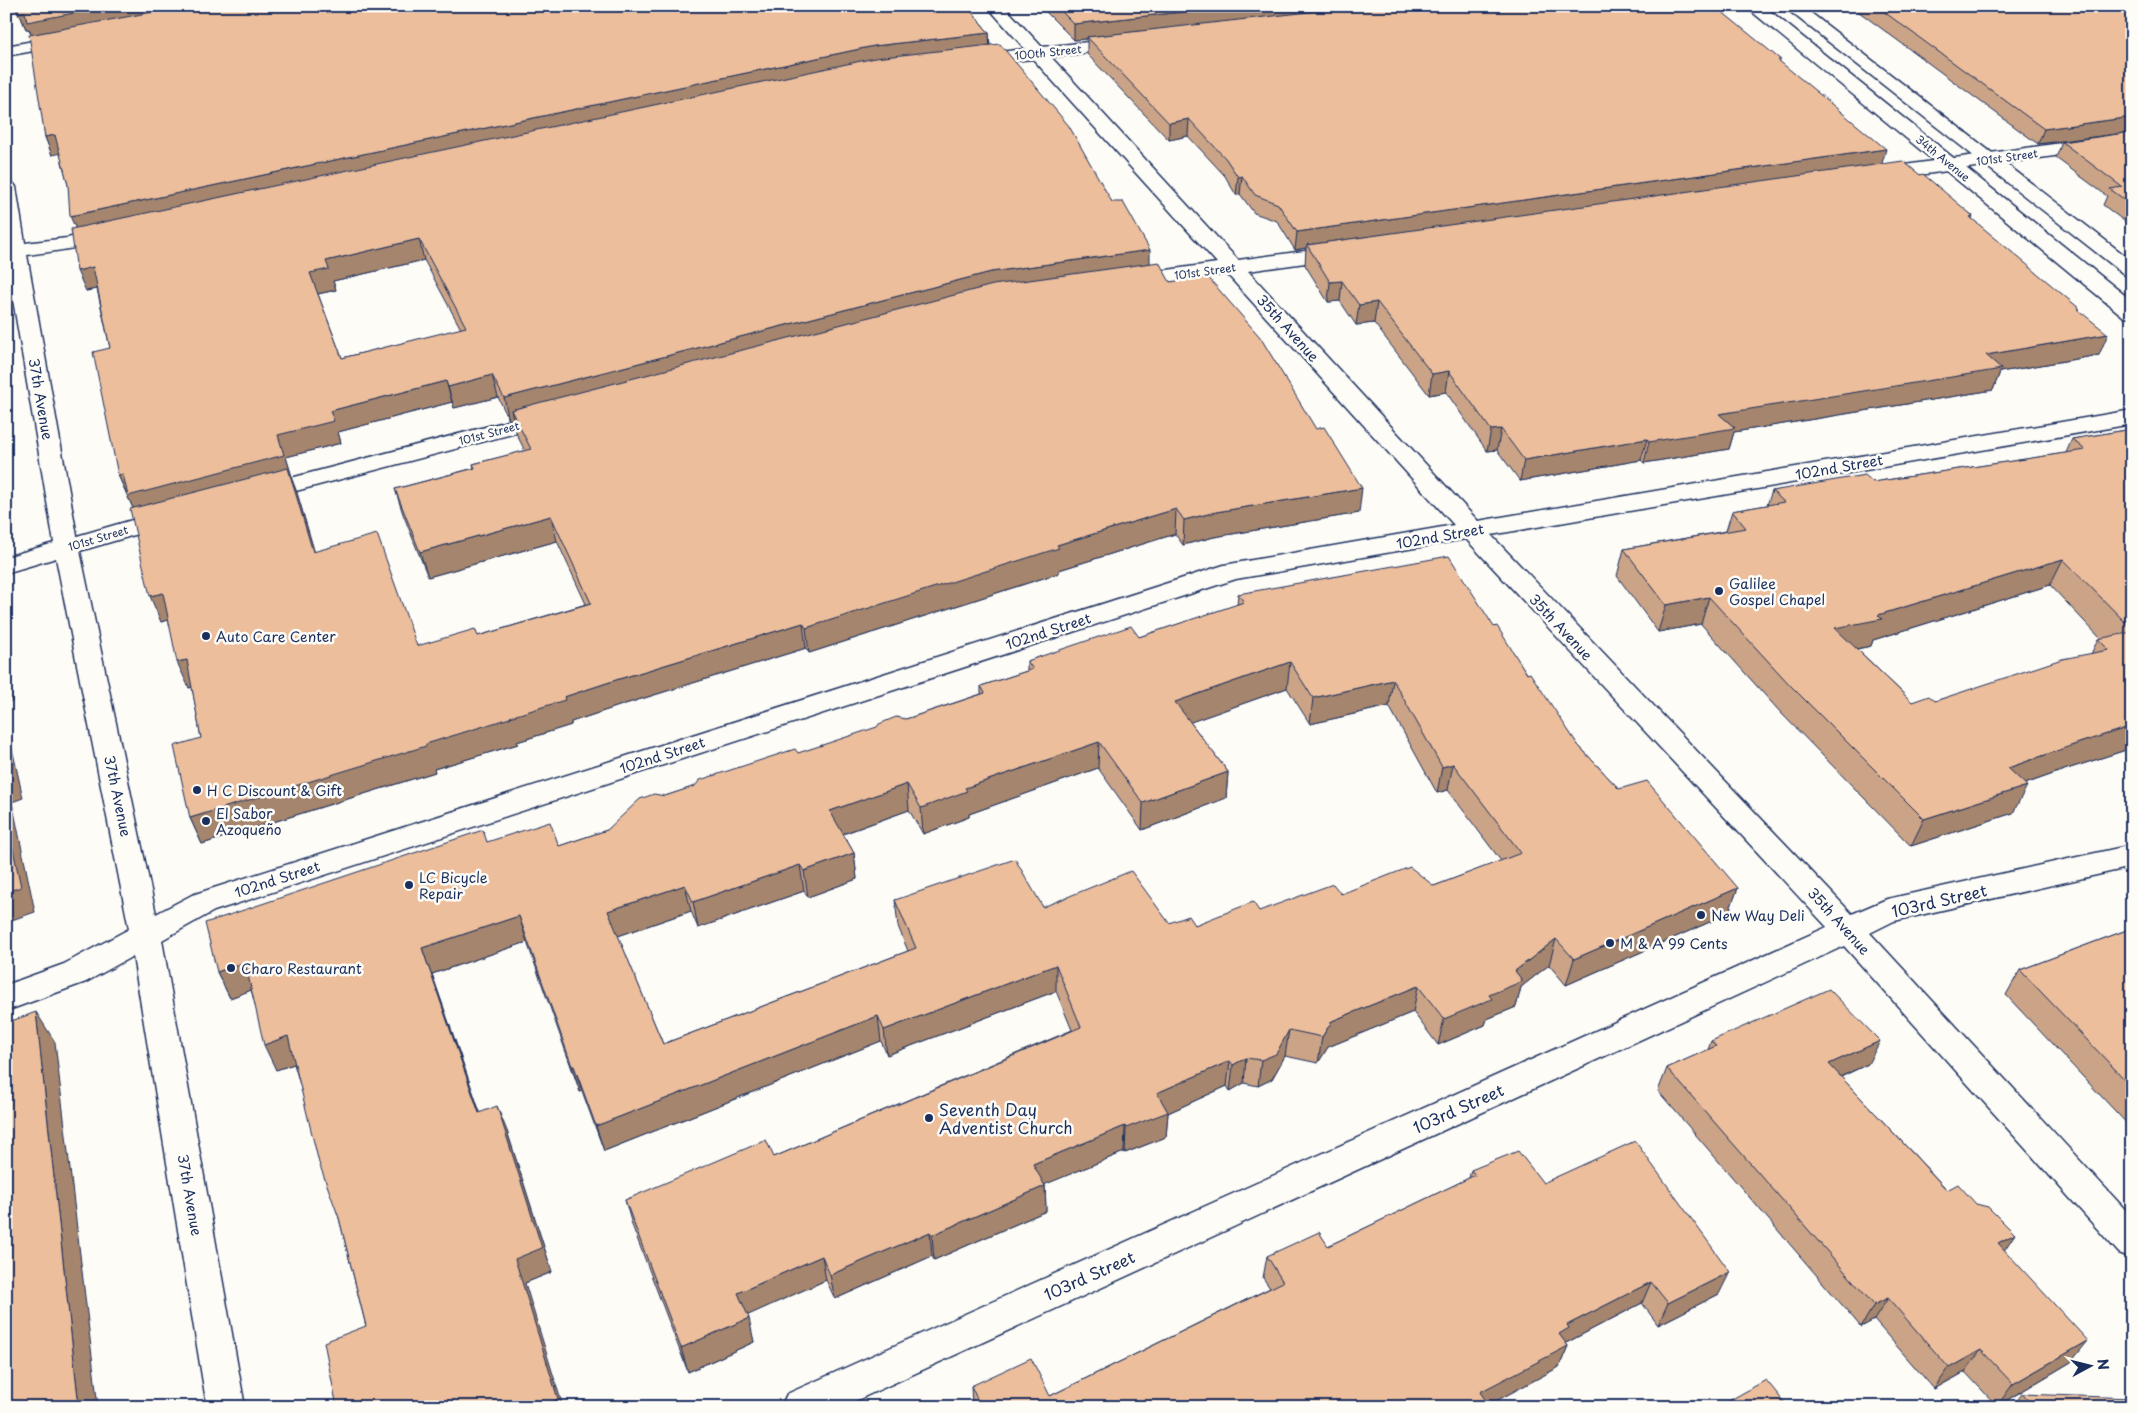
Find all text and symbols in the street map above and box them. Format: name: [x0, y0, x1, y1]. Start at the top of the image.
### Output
street label: 100th Street: [1014, 40, 1083, 64]
street label: 34th Avenue: [1912, 131, 1974, 185]
street label: 101st Street: [1975, 144, 2039, 170]
street label: 101st Street: [1173, 258, 1237, 284]
street label: 35th Avenue: [1252, 290, 1324, 367]
street label: 37th Avenue: [23, 357, 59, 442]
street label: 101st Street: [457, 417, 522, 449]
street label: 102nd Street: [1794, 449, 1885, 485]
street label: 102nd Street: [1395, 518, 1486, 554]
street label: 101st Street: [66, 521, 131, 555]
place label: Galilee Gospel Chapel: [1729, 573, 1825, 610]
marker: Galilee Gospel Chapel: [1713, 585, 1725, 597]
street label: 35th Avenue: [1525, 589, 1598, 665]
street label: 102nd Street: [1003, 607, 1094, 655]
place label: Auto Care Center: [216, 626, 336, 647]
marker: Auto Care Center: [200, 630, 212, 642]
street label: 102nd Street: [617, 731, 708, 779]
street label: 37th Avenue: [99, 753, 137, 839]
place label: H C Discount & Gift: [207, 780, 342, 801]
marker: H C Discount & Gift: [191, 784, 203, 796]
place label: El Sabor Azoqueño: [216, 803, 282, 840]
marker: El Sabor Azoqueño: [200, 815, 212, 827]
street label: 102nd Street: [232, 855, 323, 903]
place label: LC Bicycle Repair: [419, 867, 488, 904]
street label: 103rd Street: [1889, 877, 1989, 923]
marker: LC Bicycle Repair: [403, 879, 415, 891]
street label: 35th Avenue: [1803, 883, 1875, 960]
place label: New Way Deli: [1711, 905, 1805, 926]
marker: New Way Deli: [1695, 909, 1707, 921]
place label: M & A 99 Cents: [1620, 933, 1728, 954]
marker: M & A 99 Cents: [1604, 937, 1616, 949]
place label: Charo Restaurant: [241, 958, 362, 979]
marker: Charo Restaurant: [225, 962, 237, 974]
street label: 103rd Street: [1409, 1077, 1508, 1139]
place label: Seventh Day Adventist Church: [939, 1097, 1073, 1139]
marker: Seventh Day Adventist Church: [923, 1112, 935, 1124]
street label: 37th Avenue: [172, 1153, 208, 1238]
street label: 103rd Street: [1040, 1244, 1139, 1306]
north arrow: [2066, 1340, 2116, 1390]
text: N: [2092, 1358, 2114, 1371]

